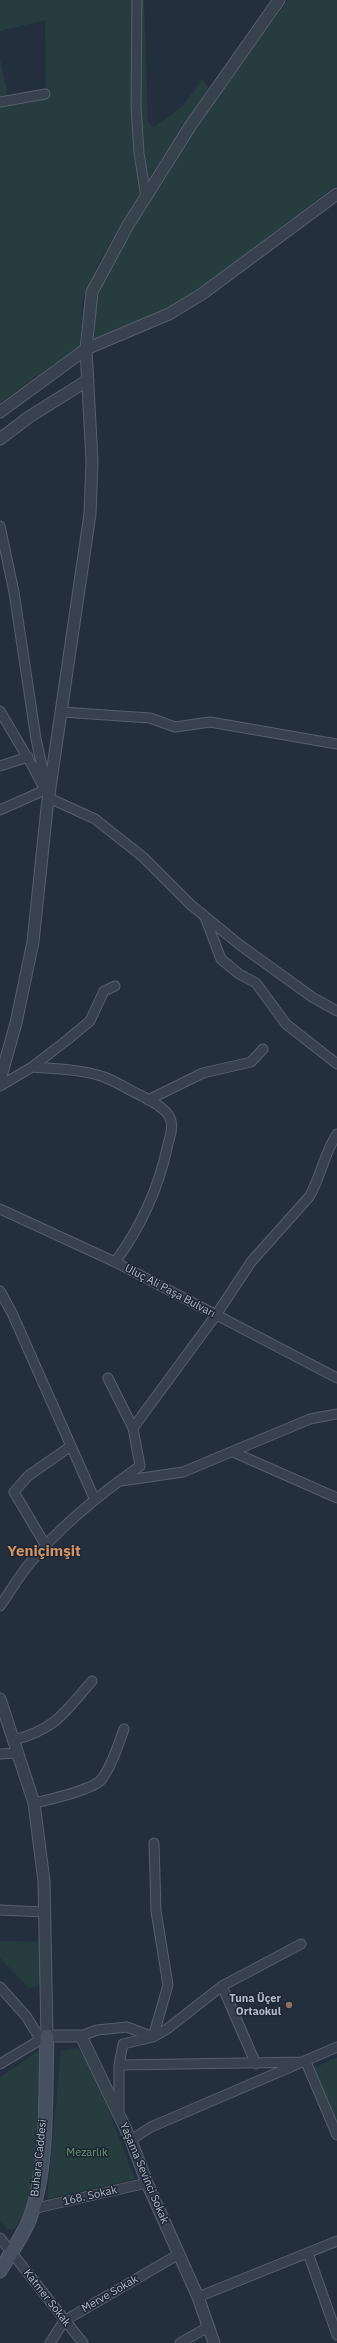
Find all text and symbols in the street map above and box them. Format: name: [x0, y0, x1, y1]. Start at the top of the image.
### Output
street label: Uluç Ali Paşa Bulvarı: [122, 1262, 218, 1320]
district label: Yeniçimşit: [7, 1543, 81, 1561]
place label: Tuna Üçer Ortaokul: [229, 1992, 281, 2018]
marker: Tuna Üçer Ortaokul: [284, 2000, 294, 2010]
street label: Buhara Caddesi: [28, 2119, 50, 2197]
street label: Yaşama Sevinci Sokak: [117, 2120, 171, 2226]
park label: Mezarlık: [66, 2146, 108, 2160]
street label: 168. Sokak: [62, 2183, 118, 2209]
street label: Katmer Sokak: [21, 2267, 73, 2329]
street label: Merve Sokak: [79, 2273, 141, 2315]

